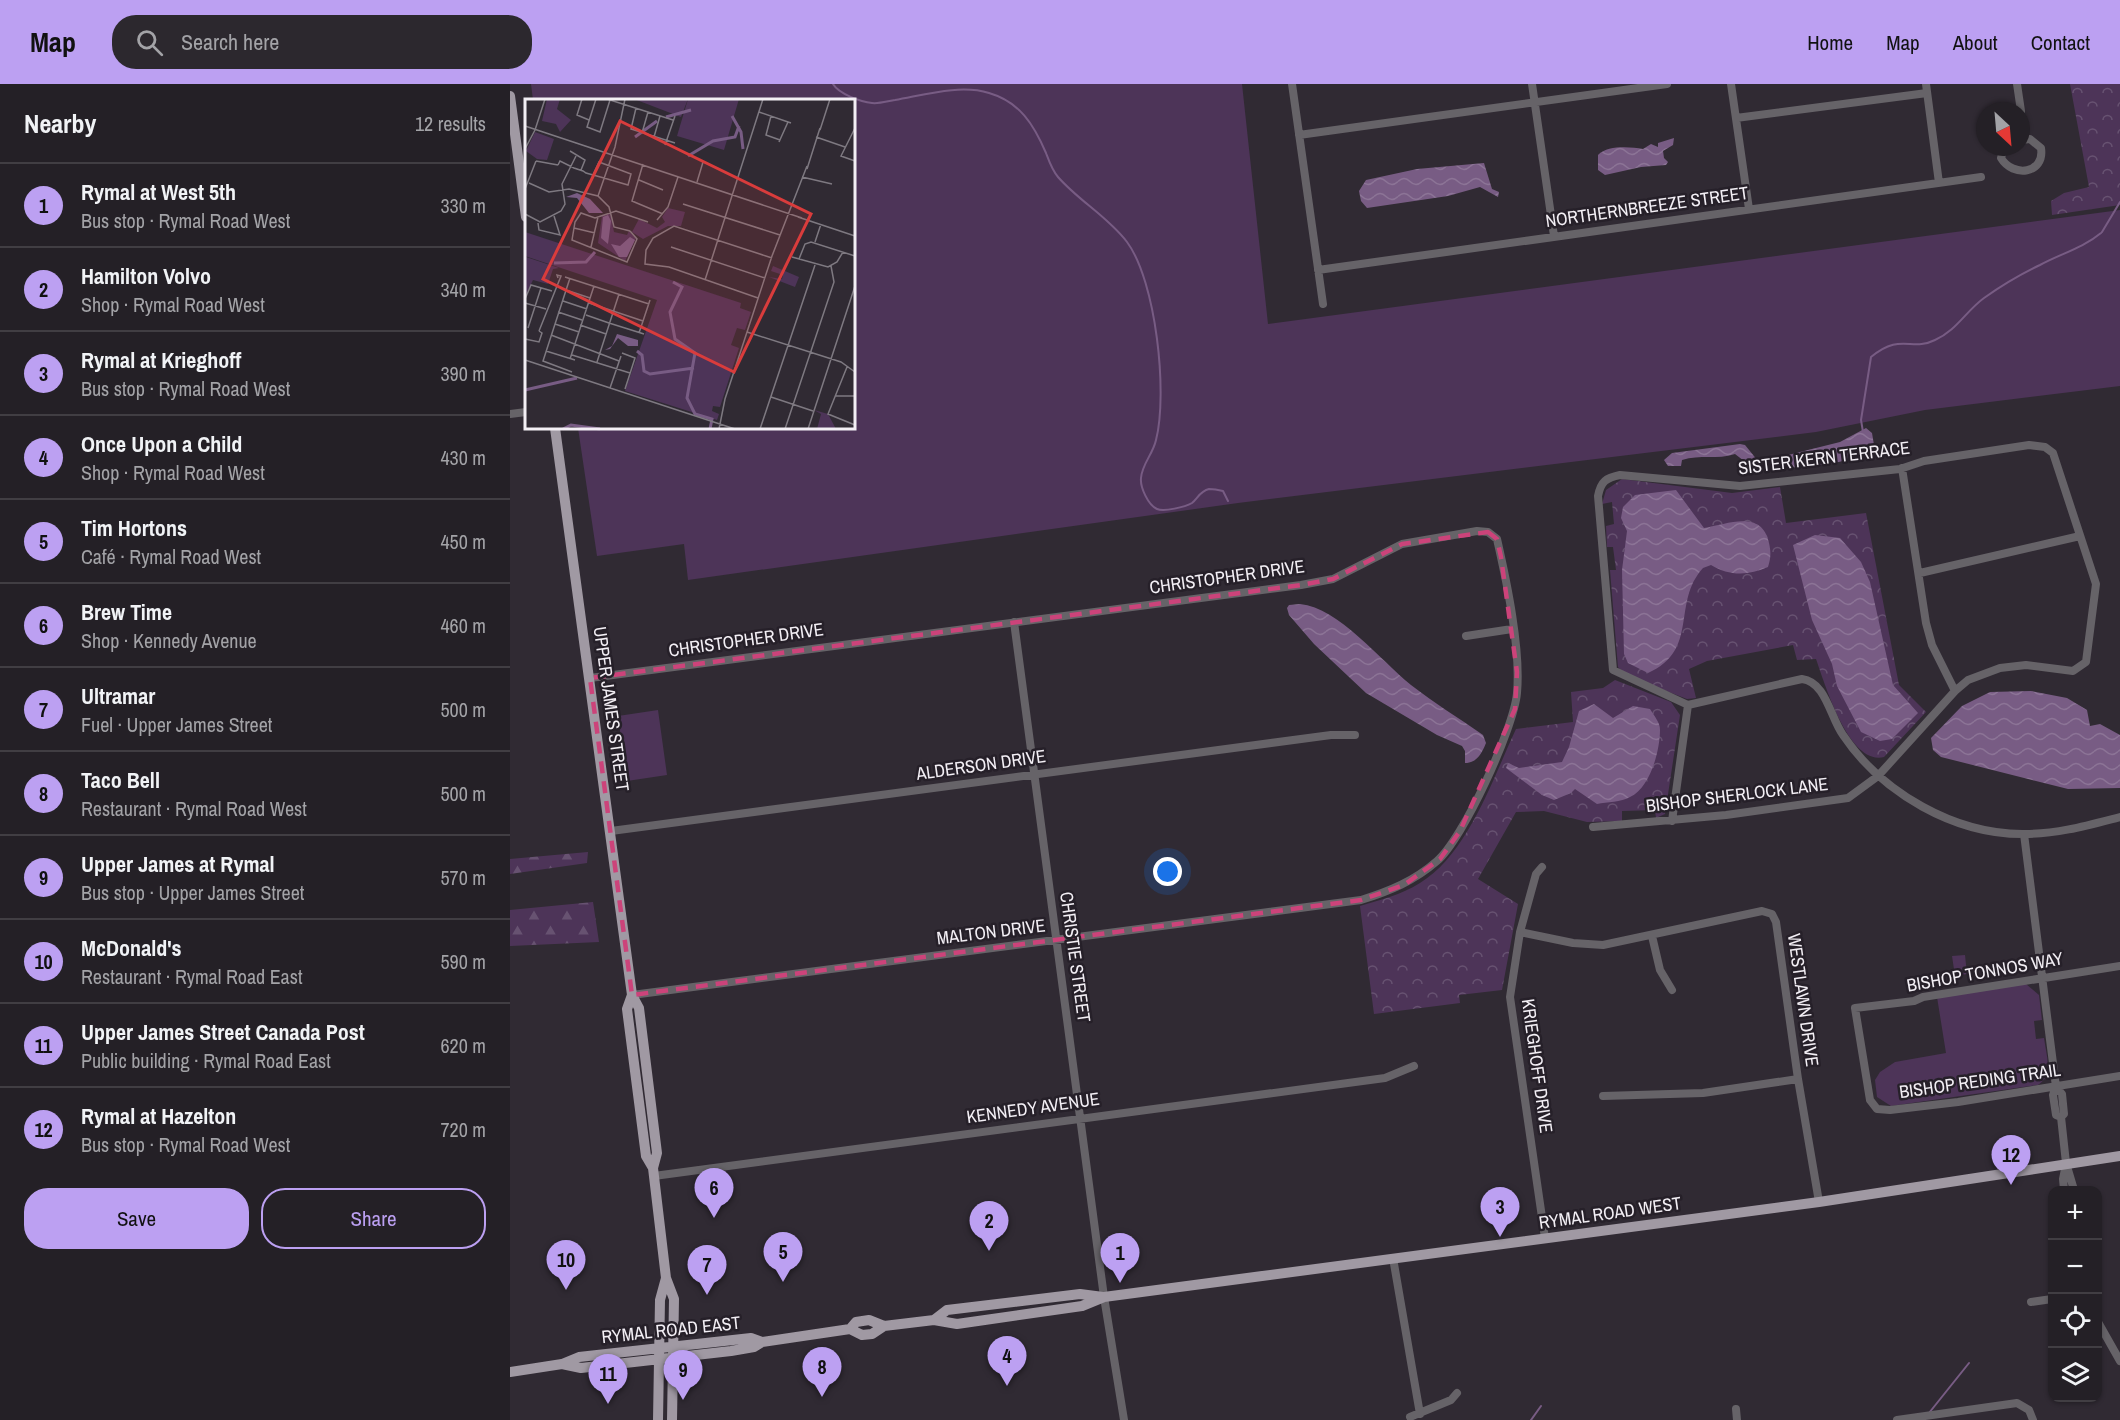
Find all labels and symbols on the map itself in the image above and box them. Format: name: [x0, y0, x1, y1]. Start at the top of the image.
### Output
inset map: [525, 99, 855, 429]
north arrow: [1976, 102, 2030, 156]
street label: NORTHERNBREEZE STREET: [1544, 180, 1750, 233]
street label: SISTER KERN TERRACE: [1737, 435, 1911, 480]
street label: CHRISTOPHER DRIVE: [1148, 553, 1306, 600]
street label: CHRISTOPHER DRIVE: [667, 616, 825, 663]
street label: UPPER JAMES STREET: [588, 625, 635, 793]
street label: ALDERSON DRIVE: [914, 743, 1047, 786]
street label: BISHOP SHERLOCK LANE: [1644, 771, 1830, 818]
your location: [1153, 857, 1182, 886]
street label: CHRISTIE STREET: [1054, 890, 1097, 1024]
street label: MALTON DRIVE: [935, 912, 1047, 951]
street label: WESTLAWN DRIVE: [1782, 932, 1825, 1068]
street label: BISHOP TONNOS WAY: [1905, 945, 2065, 998]
street label: KRIEGHOFF DRIVE: [1516, 997, 1559, 1135]
street label: BISHOP REDING TRAIL: [1898, 1057, 2062, 1104]
street label: KENNEDY AVENUE: [965, 1086, 1101, 1129]
pin: 12: [1992, 1136, 2030, 1185]
pin: 6: [694, 1168, 734, 1218]
pin: 3: [1480, 1188, 1520, 1237]
street label: RYMAL ROAD WEST: [1537, 1190, 1683, 1235]
pin: 2: [970, 1202, 1008, 1251]
pin: 5: [764, 1232, 802, 1282]
pin: 1: [1100, 1234, 1140, 1283]
pin: 10: [546, 1240, 586, 1290]
pin: 7: [688, 1246, 726, 1295]
street label: RYMAL ROAD EAST: [600, 1310, 742, 1349]
pin: 4: [988, 1336, 1026, 1386]
pin: 8: [802, 1348, 842, 1397]
pin: 9: [664, 1350, 702, 1400]
pin: 11: [588, 1354, 628, 1404]

